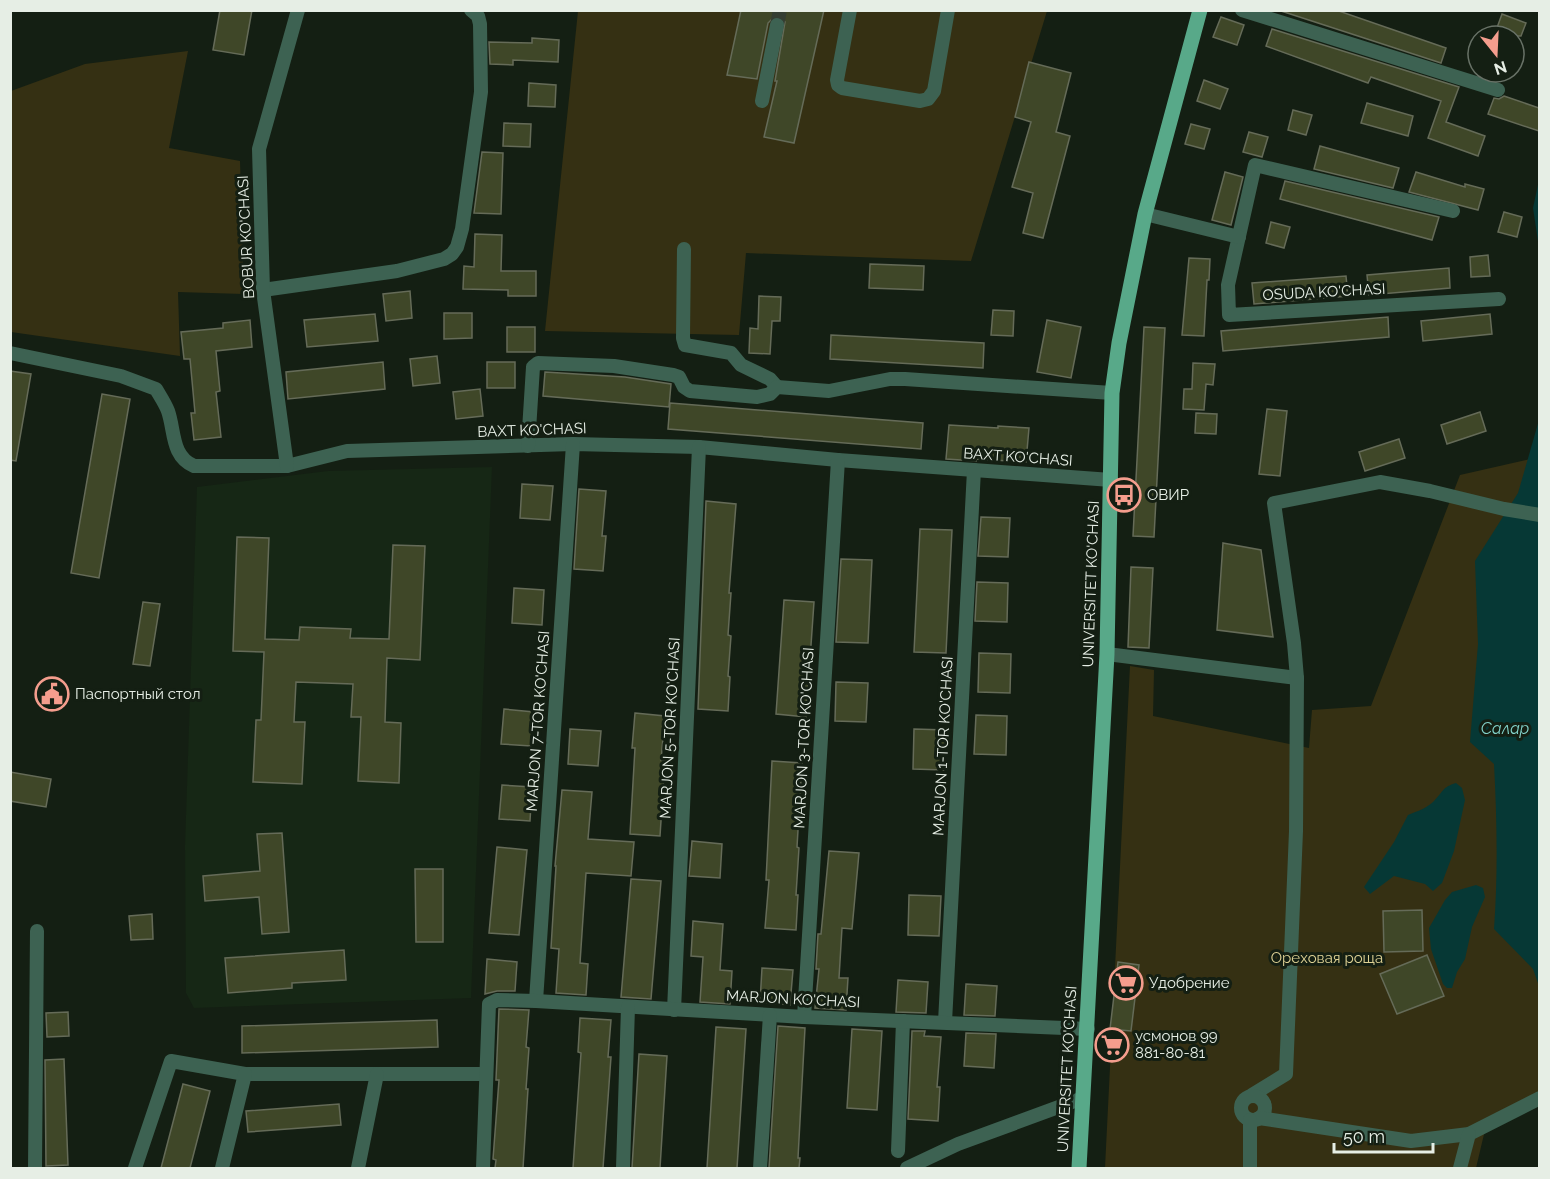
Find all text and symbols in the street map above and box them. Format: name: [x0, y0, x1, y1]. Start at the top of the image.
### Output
north arrow: [1466, 24, 1526, 84]
text: N: [1492, 57, 1509, 79]
street label: BOBUR KO'CHASI: [234, 175, 258, 299]
street label: OSUDA KO'CHASI: [1262, 280, 1386, 304]
street label: BAXT KO'CHASI: [477, 419, 587, 441]
street label: BAXT KO'CHASI: [963, 444, 1073, 470]
bus stop icon: ОВИР: [1106, 477, 1142, 513]
place label: ОВИР: [1147, 486, 1189, 504]
street label: UNIVERSITET KO'CHASI: [1079, 500, 1103, 668]
street label: MARJON 7-TOR KO'CHASI: [523, 630, 553, 812]
street label: MARJON 5-TOR KO'CHASI: [656, 637, 684, 819]
street label: MARJON 3-TOR KO'CHASI: [790, 647, 818, 829]
street label: MARJON 1-TOR KO'CHASI: [929, 656, 957, 836]
public building icon: Паспортный стол: [34, 676, 70, 712]
place label: Паспортный стол: [75, 685, 200, 703]
water label: Салар: [1481, 719, 1529, 738]
park label: Ореховая роща: [1271, 949, 1383, 967]
supermarket icon: Удобрение: [1108, 965, 1144, 1001]
place label: Удобрение: [1149, 974, 1230, 992]
street label: UNIVERSITET KO'CHASI: [1054, 985, 1080, 1153]
street label: MARJON KO'CHASI: [725, 986, 861, 1012]
supermarket icon: усмонов 99 881-80-81: [1094, 1027, 1130, 1063]
place label: усмонов 99 881-80-81: [1135, 1027, 1218, 1062]
scale bar: [1334, 1116, 1433, 1154]
text: 50 m: [1343, 1126, 1385, 1147]

